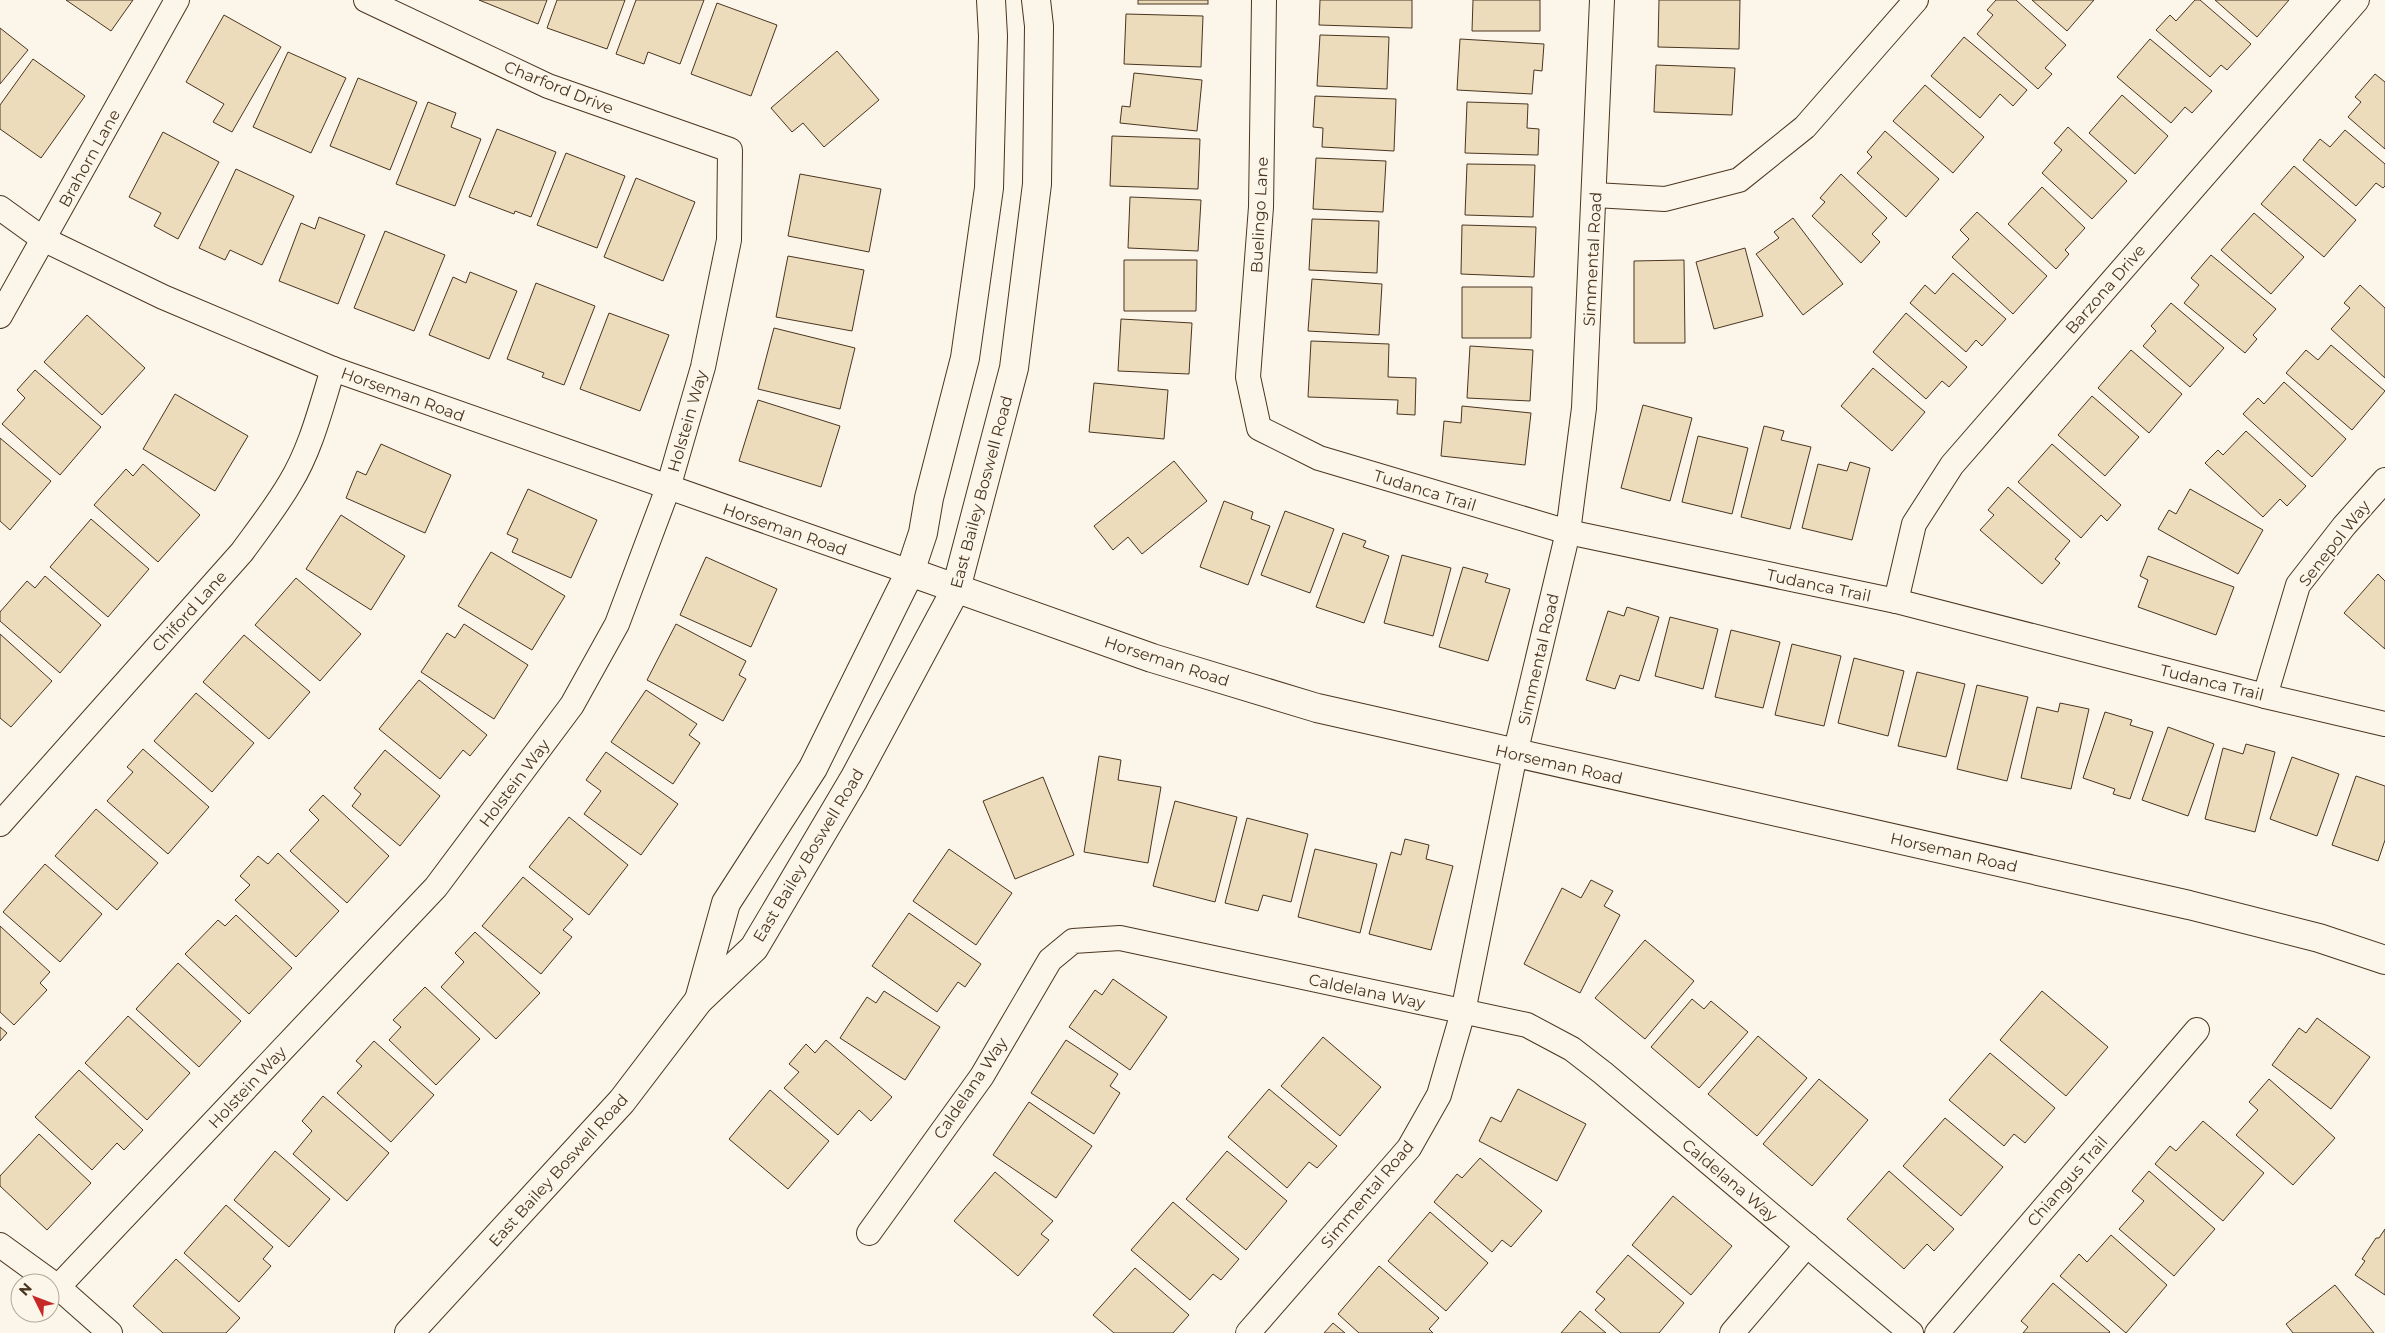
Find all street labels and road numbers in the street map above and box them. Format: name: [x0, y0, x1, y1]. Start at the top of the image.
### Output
street label: Charford Drive: [501, 57, 616, 118]
street label: Brahorn Lane: [55, 106, 124, 210]
street label: Buelingo Lane: [1247, 156, 1272, 274]
street label: Simmental Road: [1579, 191, 1606, 327]
street label: Barzona Drive: [2061, 241, 2149, 338]
street label: Horseman Road: [338, 363, 467, 426]
street label: Holstein Way: [664, 368, 711, 474]
street label: East Bailey Boswell Road: [947, 394, 1016, 591]
street label: Tudanca Trail: [1371, 466, 1478, 515]
street label: Senepol Way: [2295, 496, 2374, 590]
street label: Horseman Road: [720, 499, 849, 560]
street label: Tudanca Trail: [1765, 565, 1873, 606]
street label: Chiford Lane: [148, 567, 231, 656]
street label: Simmental Road: [1514, 591, 1563, 727]
street label: Horseman Road: [1102, 632, 1232, 691]
street label: Tudanca Trail: [2158, 660, 2266, 705]
street label: Holstein Way: [475, 735, 554, 831]
street label: Horseman Road: [1493, 741, 1624, 788]
street label: East Bailey Boswell Road: [749, 765, 868, 945]
street label: Horseman Road: [1888, 829, 2019, 876]
street label: Caldelana Way: [1307, 970, 1427, 1013]
street label: Caldelana Way: [929, 1034, 1012, 1143]
street label: Holstein Way: [205, 1042, 290, 1132]
street label: East Bailey Boswell Road: [485, 1090, 632, 1251]
street label: Chiangus Trail: [2023, 1132, 2112, 1230]
street label: Caldelana Way: [1678, 1135, 1781, 1226]
street label: Simmental Road: [1317, 1137, 1418, 1252]

